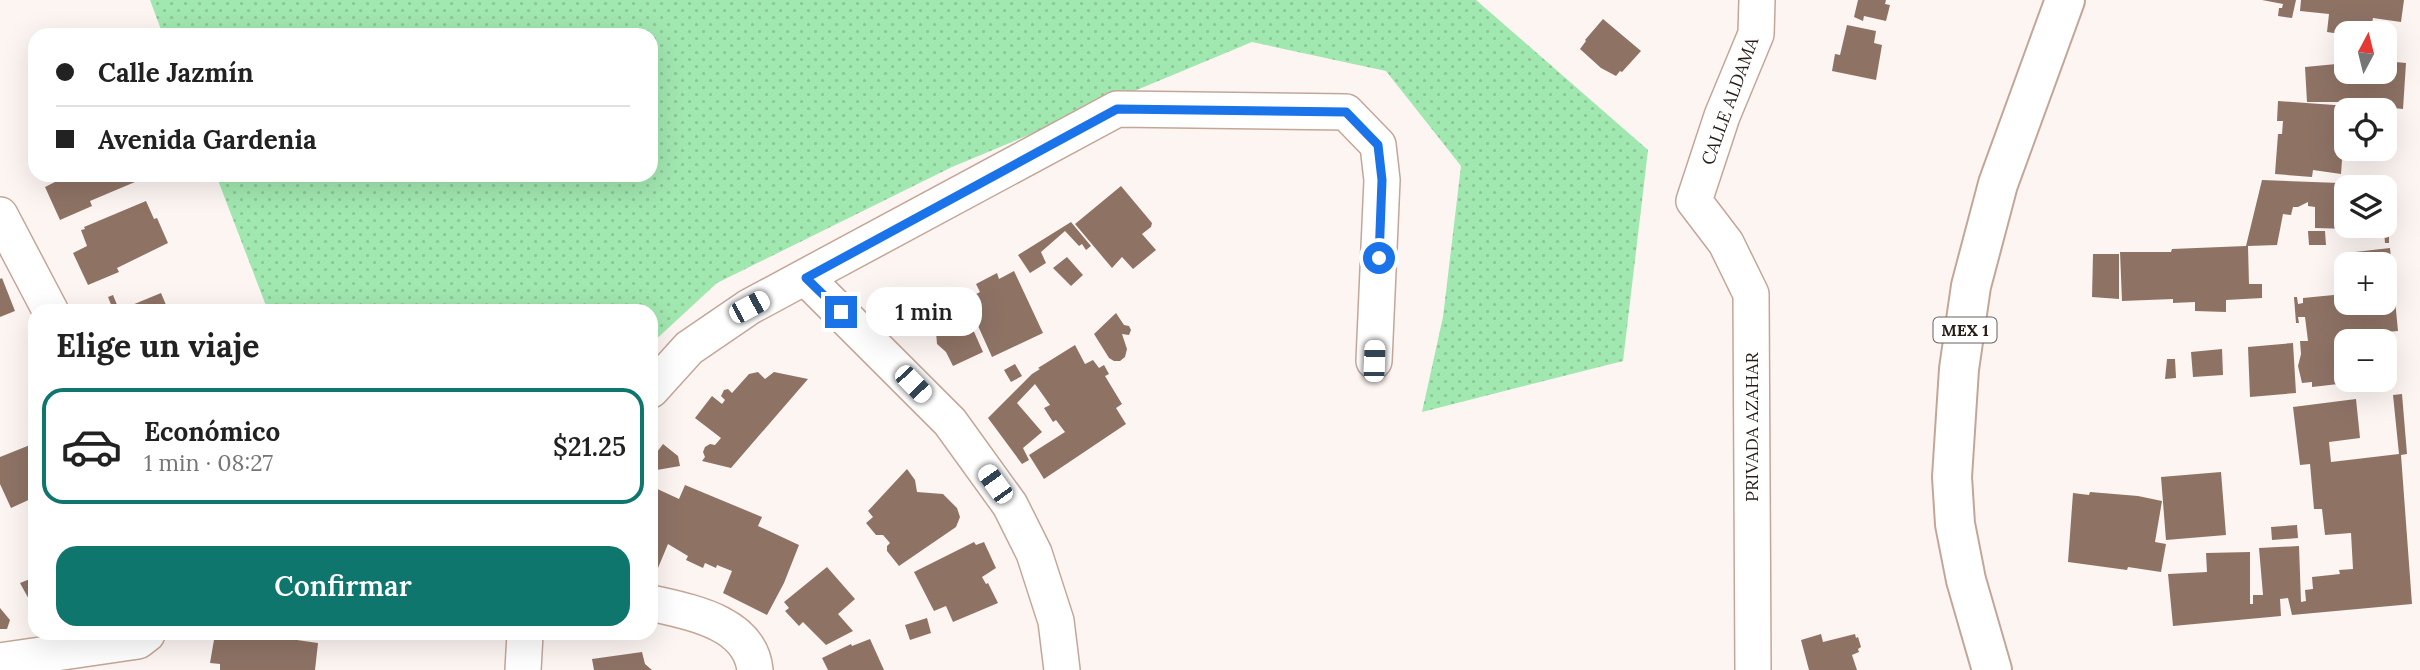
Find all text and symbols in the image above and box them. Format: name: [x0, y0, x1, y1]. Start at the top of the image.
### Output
north arrow: [2334, 21, 2398, 84]
map controls: [2334, 21, 2397, 392]
street label: CALLE ALDAMA: [1696, 33, 1764, 168]
text: Calle Jazmín: [98, 56, 254, 89]
button: locate: [2334, 98, 2397, 161]
text: Avenida Gardenia: [98, 123, 317, 156]
button: layers: [2334, 175, 2397, 238]
route start: [1363, 242, 1395, 274]
button: +: [2334, 252, 2397, 315]
car: [726, 288, 773, 326]
callout: 1 min: [866, 288, 981, 336]
route end: [825, 296, 857, 328]
text: 1 min: [895, 297, 953, 326]
road number: MEX 1: [1934, 318, 1996, 342]
text: Elige un viaje: [56, 325, 260, 366]
button: −: [2334, 329, 2397, 392]
car: [1363, 340, 1386, 382]
street label: PRIVADA AZAHAR: [1740, 351, 1763, 502]
car: [891, 362, 936, 406]
icon: car: [60, 415, 123, 478]
text: Económico: [144, 415, 280, 448]
text: $21.25: [553, 430, 626, 463]
text: 1 min · 08:27: [144, 448, 273, 477]
car: [975, 461, 1016, 507]
button: Confirmar: [56, 546, 630, 626]

